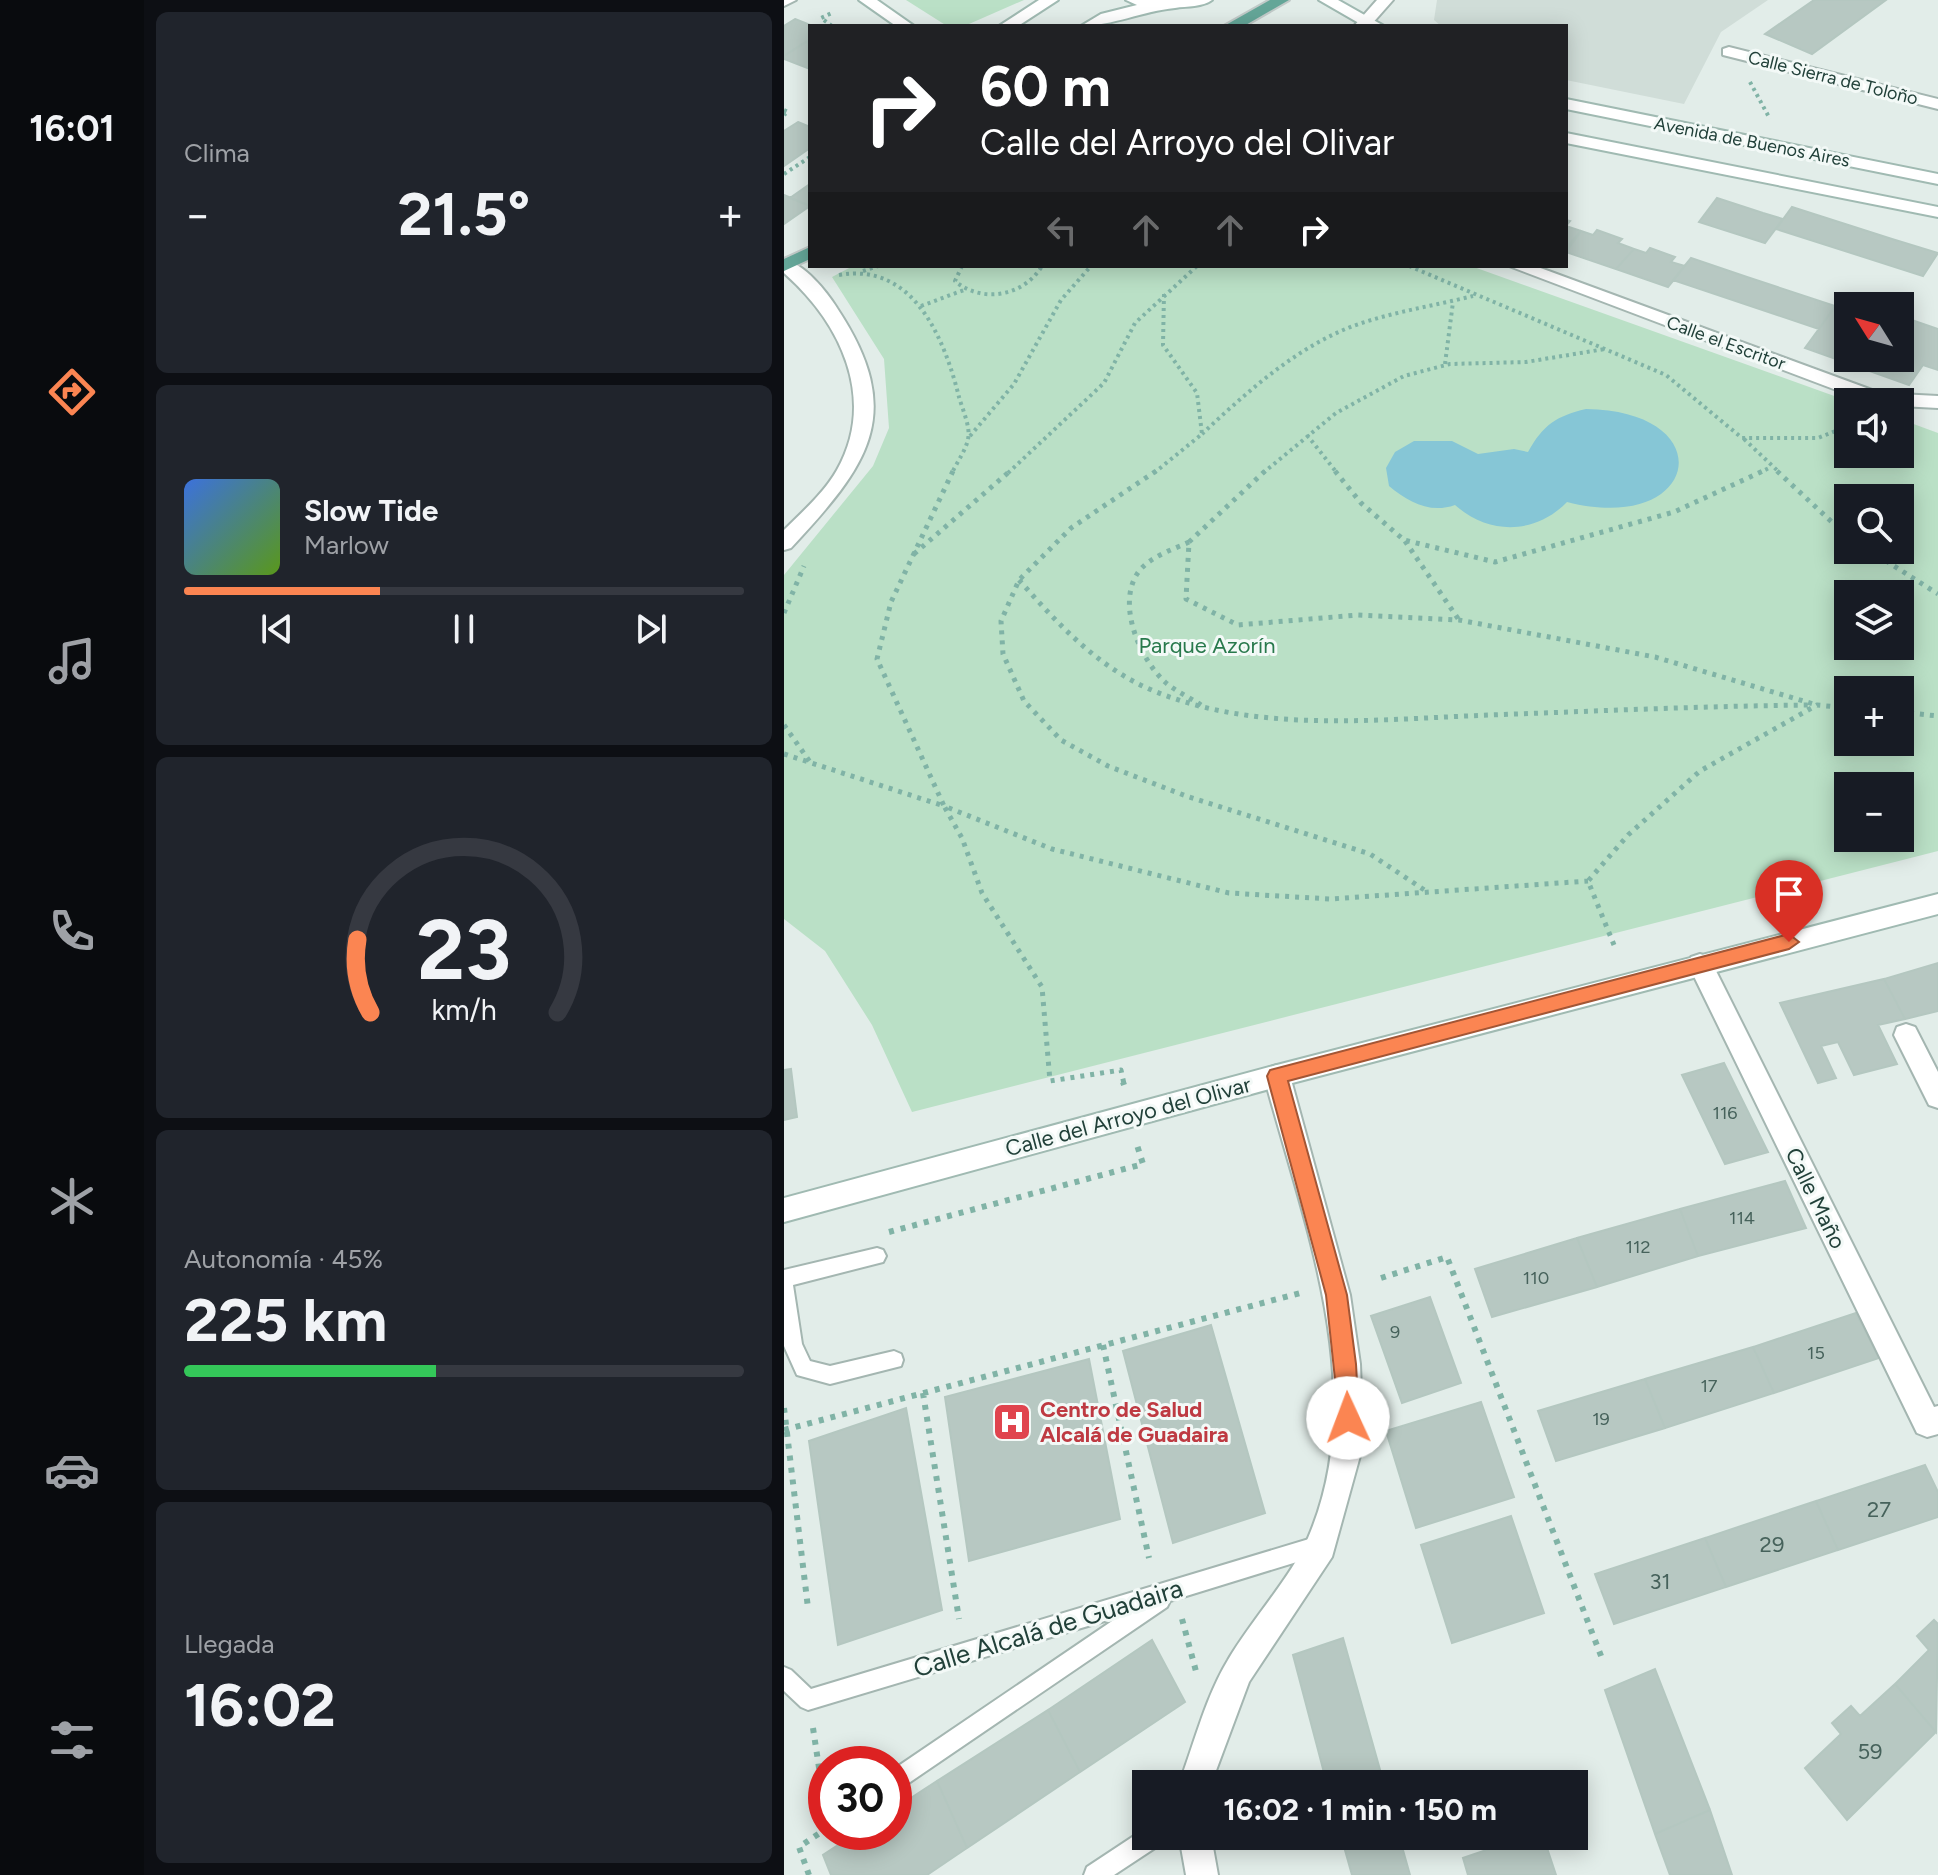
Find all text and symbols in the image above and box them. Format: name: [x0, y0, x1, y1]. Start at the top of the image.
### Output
street label: Calle Sierra de Toloño: [1746, 46, 1920, 110]
text: 60 m: [980, 53, 1111, 120]
icon: right: [848, 56, 952, 160]
text: 16:01: [29, 107, 115, 150]
street label: Avenida de Buenos Aires: [1652, 112, 1852, 172]
text: Calle del Arroyo del Olivar: [980, 121, 1394, 164]
text: Clima: [184, 137, 250, 169]
text: 21.5°: [398, 178, 530, 250]
text: −: [184, 188, 211, 241]
text: +: [717, 188, 744, 241]
icon: left: [1040, 208, 1084, 252]
icon: ahead: [1124, 208, 1168, 252]
icon: ahead: [1208, 208, 1252, 252]
icon: right: [1292, 208, 1336, 252]
north arrow: [1834, 292, 1914, 372]
map controls: [1834, 292, 1914, 852]
street label: Calle el Escritor: [1664, 311, 1788, 375]
icon: directions: [44, 364, 100, 420]
button: sound: [1834, 388, 1914, 468]
button: search: [1834, 484, 1914, 564]
text: Slow Tide: [304, 492, 438, 529]
text: Marlow: [304, 529, 389, 561]
button: layers: [1834, 580, 1914, 660]
icon: previous: [255, 607, 299, 651]
icon: pause: [442, 607, 486, 651]
icon: next: [629, 607, 673, 651]
park label: Parque Azorín: [1139, 632, 1275, 659]
icon: music: [44, 633, 100, 689]
button: +: [1834, 676, 1914, 756]
button: −: [1834, 772, 1914, 852]
pin: [1755, 860, 1823, 942]
icon: arrive: [1767, 872, 1811, 916]
text: 23: [417, 900, 511, 1000]
icon: phone: [44, 903, 100, 959]
text: km/h: [431, 994, 497, 1028]
street label: Calle del Arroyo del Olivar: [1002, 1071, 1254, 1162]
house number: 116: [1712, 1102, 1738, 1124]
street label: Calle Maño: [1780, 1143, 1852, 1253]
icon: climate: [44, 1173, 100, 1229]
house number: 114: [1729, 1207, 1755, 1229]
house number: 112: [1626, 1236, 1650, 1258]
text: Autonomía · 45%: [184, 1243, 383, 1275]
house number: 110: [1523, 1267, 1549, 1289]
text: 225 km: [184, 1284, 387, 1356]
house number: 9: [1390, 1321, 1400, 1343]
house number: 15: [1807, 1342, 1825, 1364]
house number: 17: [1700, 1375, 1718, 1397]
position arrow: [1306, 1376, 1390, 1460]
place label: Centro de Salud Alcalá de Guadaira: [1040, 1396, 1229, 1448]
hospital icon: Centro de Salud Alcalá de Guadaira: [991, 1401, 1033, 1443]
house number: 19: [1592, 1408, 1610, 1430]
icon: car: [44, 1442, 100, 1498]
house number: 27: [1867, 1496, 1891, 1523]
house number: 29: [1760, 1531, 1784, 1558]
house number: 31: [1649, 1568, 1671, 1595]
street label: Calle Alcalá de Guadaira: [909, 1572, 1187, 1684]
text: Llegada: [184, 1628, 274, 1660]
text: 16:02: [184, 1669, 336, 1741]
icon: filters: [44, 1712, 100, 1768]
house number: 59: [1857, 1738, 1883, 1765]
speed limit sign: 30: [808, 1746, 912, 1850]
text: 16:02 · 1 min · 150 m: [1223, 1791, 1497, 1828]

